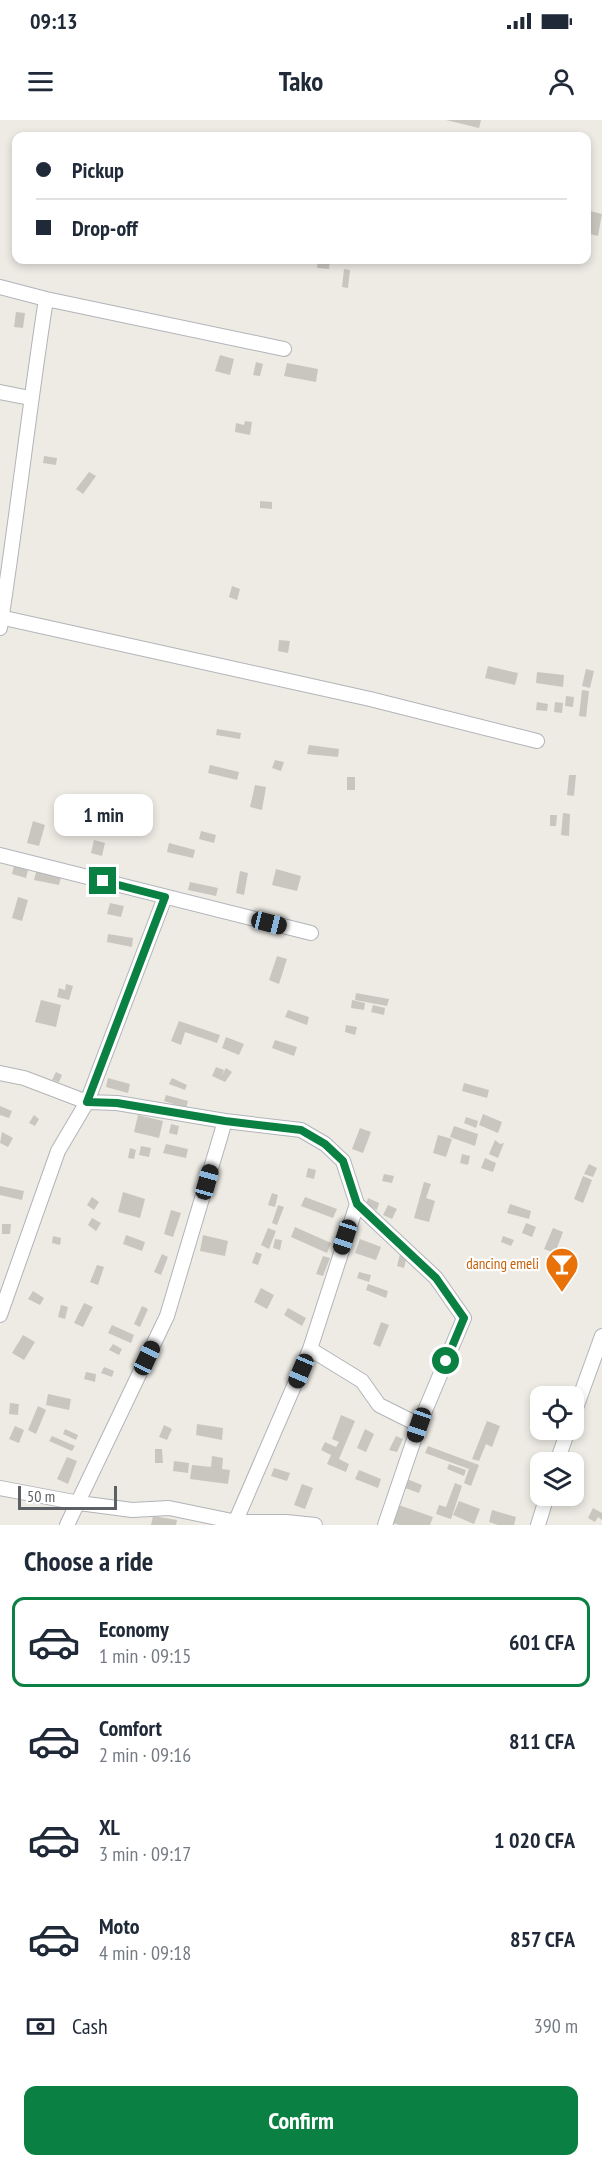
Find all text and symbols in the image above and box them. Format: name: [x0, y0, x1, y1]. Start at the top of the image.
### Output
text: 09:13: [30, 7, 78, 35]
text: Tako: [279, 64, 323, 98]
icon: menu: [24, 65, 57, 98]
icon: person: [545, 65, 578, 98]
text: Pickup: [72, 156, 124, 184]
text: Drop-off: [72, 214, 138, 242]
callout: 1 min: [54, 794, 152, 836]
text: 1 min: [83, 802, 124, 828]
route end: [89, 867, 116, 894]
car: [249, 910, 289, 936]
car: [193, 1162, 221, 1202]
car: [331, 1217, 359, 1257]
bar icon: dancing emeli: [544, 1246, 580, 1293]
place label: dancing emeli: [466, 1254, 539, 1273]
car: [131, 1338, 163, 1378]
route start: [432, 1347, 459, 1374]
car: [286, 1351, 316, 1391]
map controls: [530, 1386, 584, 1506]
button: locate: [530, 1386, 584, 1440]
car: [405, 1405, 433, 1445]
button: layers: [530, 1452, 584, 1506]
scale bar: [18, 1483, 117, 1510]
text: 50 m: [27, 1486, 55, 1506]
text: Choose a ride: [24, 1544, 153, 1578]
icon: car: [27, 1615, 81, 1669]
text: Economy: [99, 1615, 169, 1643]
text: 601 CFA: [509, 1628, 575, 1656]
text: 1 min · 09:15: [99, 1643, 191, 1669]
icon: car: [27, 1714, 81, 1768]
text: Comfort: [99, 1714, 162, 1742]
text: 811 CFA: [509, 1727, 575, 1755]
text: 2 min · 09:16: [99, 1742, 191, 1768]
icon: car: [27, 1813, 81, 1867]
text: XL: [99, 1813, 120, 1841]
text: 1 020 CFA: [494, 1826, 575, 1854]
text: 3 min · 09:17: [99, 1841, 191, 1867]
icon: car: [27, 1912, 81, 1966]
text: Moto: [99, 1912, 140, 1940]
text: 857 CFA: [510, 1925, 575, 1953]
text: 4 min · 09:18: [99, 1940, 191, 1966]
icon: cash: [24, 2010, 57, 2043]
text: Cash: [72, 2012, 108, 2040]
text: 390 m: [534, 2013, 578, 2039]
button: Confirm: [24, 2086, 578, 2155]

